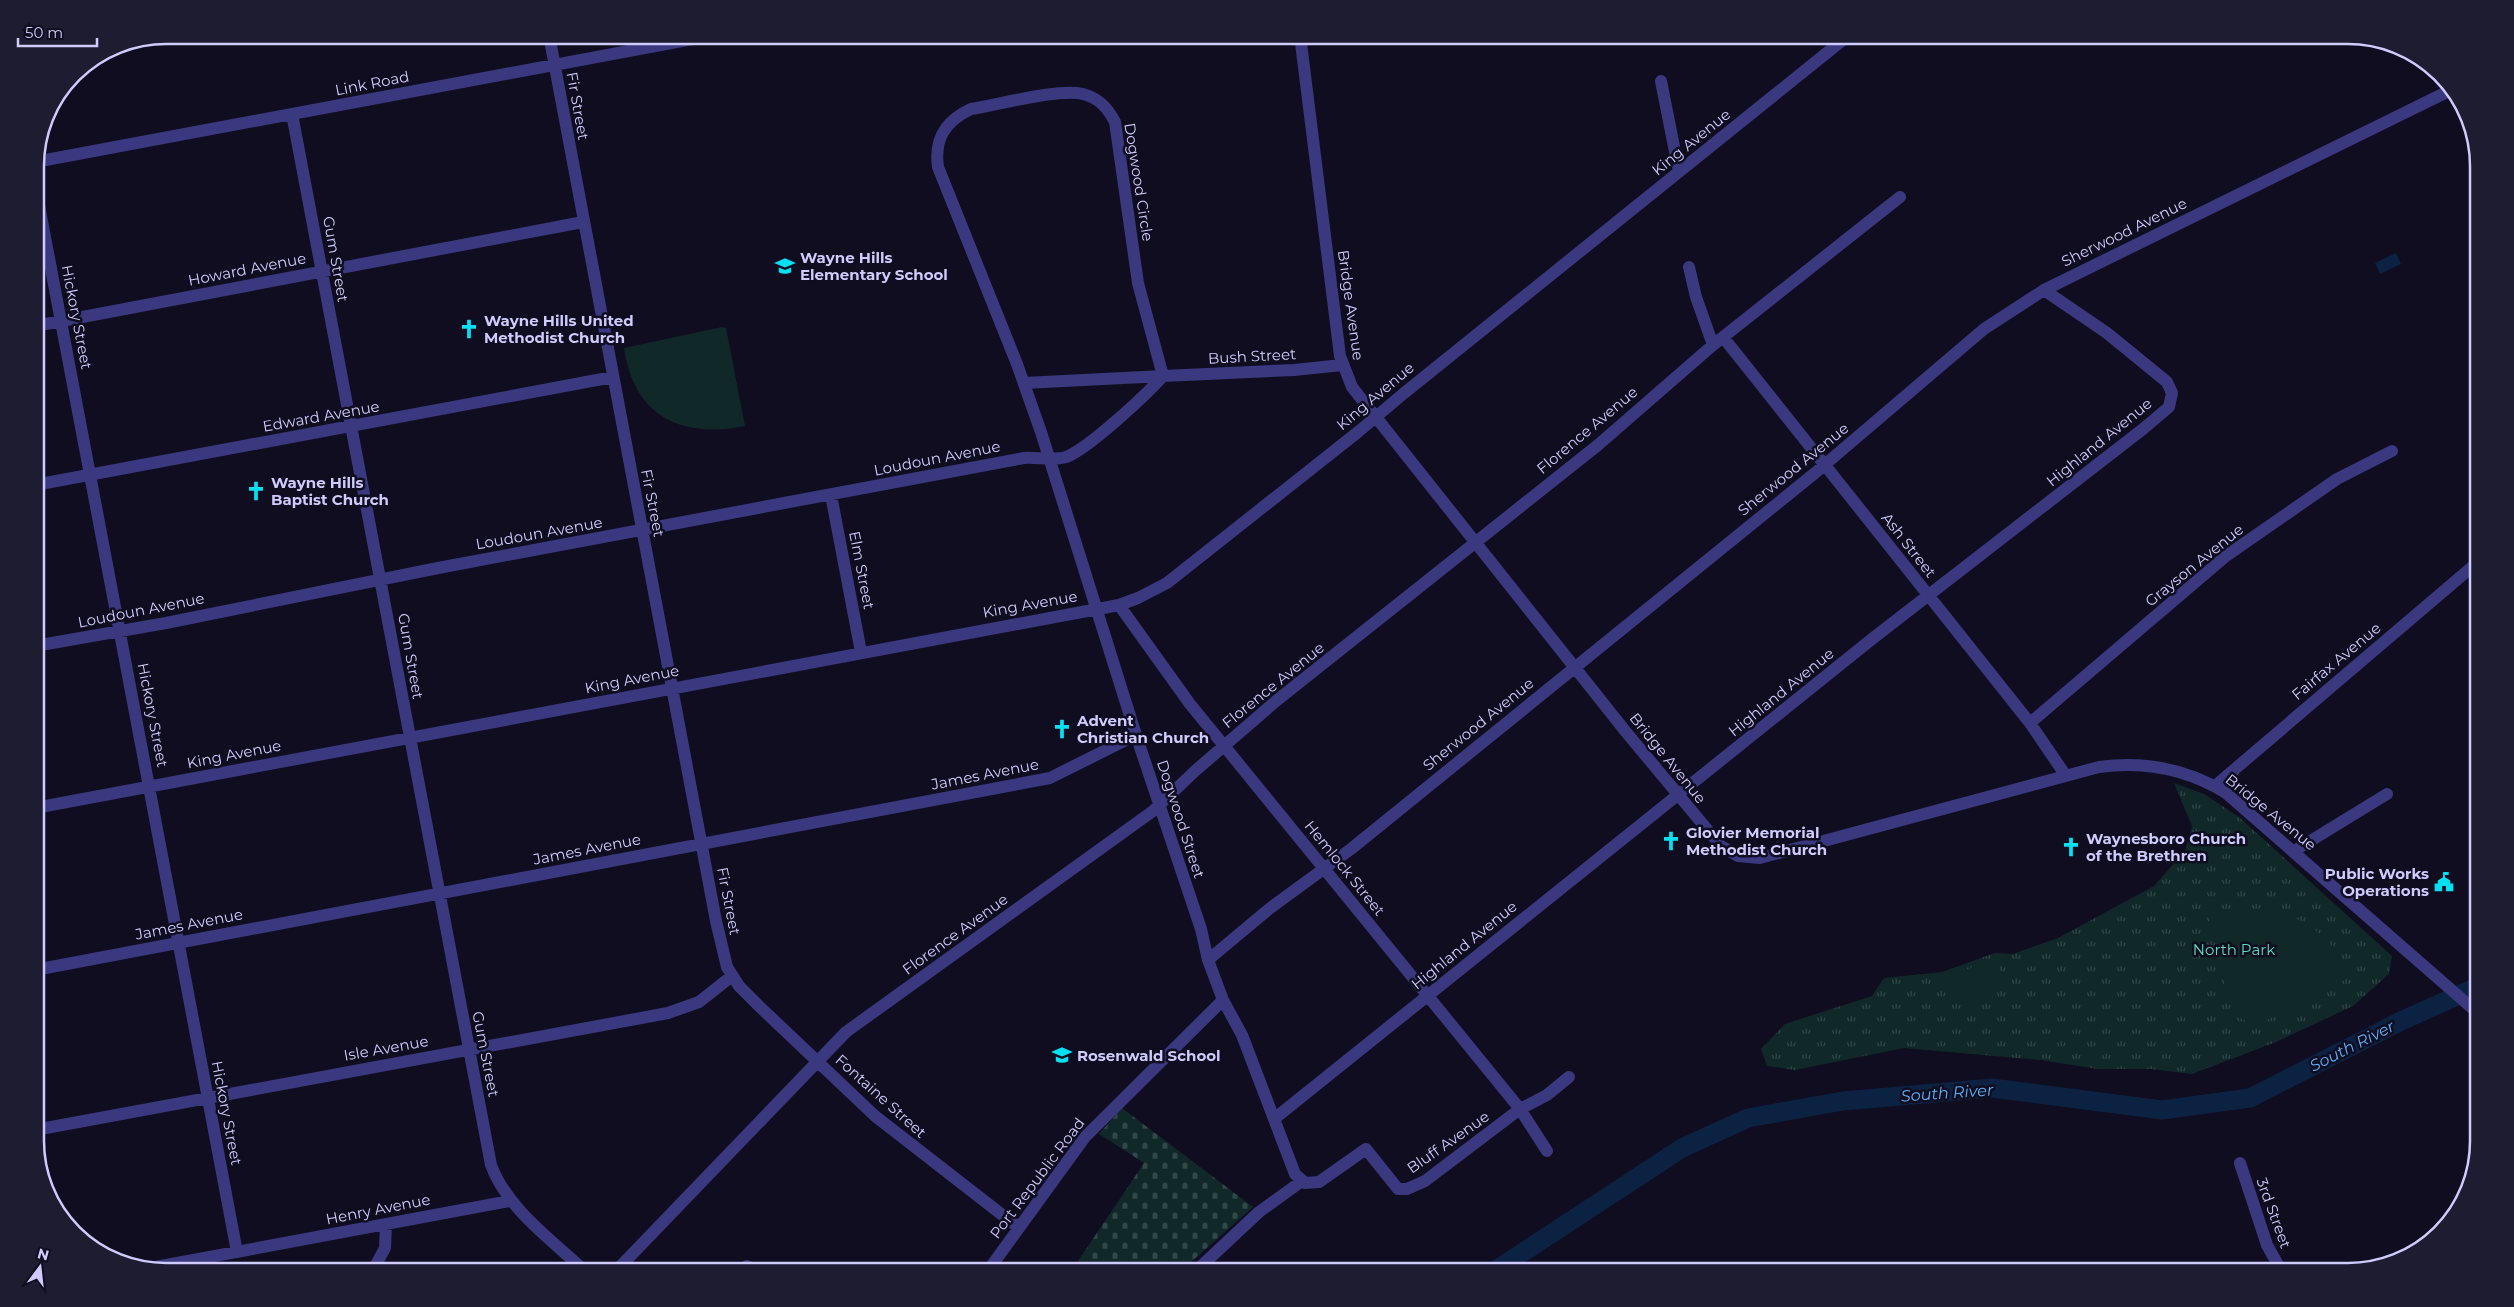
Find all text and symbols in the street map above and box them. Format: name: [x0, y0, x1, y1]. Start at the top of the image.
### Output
scale bar: [18, 15, 96, 47]
text: 50 m: [25, 23, 63, 42]
street label: Link Road: [333, 67, 411, 99]
street label: Fir Street: [563, 70, 593, 142]
street label: King Avenue: [1648, 105, 1734, 179]
street label: Dogwood Circle: [1120, 121, 1158, 243]
street label: Sherwood Avenue: [2058, 193, 2190, 271]
street label: Gum Street: [319, 215, 353, 303]
street label: Howard Avenue: [186, 248, 308, 290]
place label: Wayne Hills Elementary School: [800, 248, 948, 284]
street label: Bridge Avenue: [1334, 249, 1368, 361]
school or university icon: Wayne Hills Elementary School: [774, 255, 796, 277]
street label: Hickory Street: [58, 263, 96, 371]
place label: Wayne Hills United Methodist Church: [484, 311, 634, 347]
church icon: Wayne Hills United Methodist Church: [458, 318, 480, 340]
street label: Bush Street: [1207, 344, 1297, 368]
street label: King Avenue: [1332, 358, 1418, 434]
street label: Florence Avenue: [1533, 382, 1641, 478]
street label: Highland Avenue: [2042, 394, 2156, 490]
street label: Edward Avenue: [261, 396, 381, 436]
street label: Sherwood Avenue: [1734, 418, 1852, 520]
street label: Loudoun Avenue: [872, 436, 1002, 480]
street label: Fir Street: [637, 467, 669, 539]
place label: Wayne Hills Baptist Church: [271, 473, 389, 509]
church icon: Wayne Hills Baptist Church: [245, 480, 267, 502]
street label: Ash Street: [1878, 509, 1940, 581]
street label: Loudoun Avenue: [474, 512, 604, 554]
street label: Grayson Avenue: [2141, 520, 2247, 610]
street label: Elm Street: [845, 529, 879, 611]
street label: King Avenue: [981, 586, 1079, 622]
street label: Loudoun Avenue: [76, 588, 206, 632]
street label: Gum Street: [394, 612, 428, 700]
street label: Fairfax Avenue: [2288, 618, 2384, 704]
street label: Florence Avenue: [1218, 638, 1328, 732]
street label: Highland Avenue: [1724, 644, 1838, 740]
street label: Hickory Street: [134, 661, 172, 769]
street label: King Avenue: [583, 661, 681, 697]
street label: Sherwood Avenue: [1419, 673, 1537, 775]
street label: Bridge Avenue: [1626, 709, 1710, 807]
place label: Advent Christian Church: [1076, 711, 1209, 747]
church icon: Advent Christian Church: [1051, 718, 1073, 740]
street label: King Avenue: [185, 736, 283, 772]
street label: James Avenue: [929, 754, 1040, 794]
street label: Dogwood Street: [1153, 757, 1209, 881]
street label: Bridge Avenue: [2222, 770, 2320, 854]
street label: Hemlock Street: [1301, 816, 1389, 920]
place label: Glovier Memorial Methodist Church: [1686, 823, 1827, 859]
street label: James Avenue: [531, 829, 642, 869]
place label: Waynesboro Church of the Brethren: [2086, 829, 2246, 865]
church icon: Glovier Memorial Methodist Church: [1660, 830, 1682, 852]
church icon: Waynesboro Church of the Brethren: [2060, 836, 2082, 858]
place label: Public Works Operations: [2325, 864, 2429, 900]
street label: Fir Street: [713, 865, 745, 937]
public building icon: Public Works Operations: [2433, 871, 2455, 893]
street label: Florence Avenue: [898, 889, 1012, 979]
street label: Highland Avenue: [1407, 897, 1521, 993]
street label: James Avenue: [133, 904, 244, 944]
park label: North Park: [2193, 940, 2275, 959]
street label: Gum Street: [468, 1010, 504, 1098]
water label: South River: [2306, 1016, 2398, 1075]
street label: Isle Avenue: [342, 1031, 430, 1065]
school or university icon: Rosenwald School: [1051, 1044, 1073, 1066]
place label: Rosenwald School: [1077, 1046, 1221, 1065]
street label: Fontaine Street: [832, 1050, 930, 1142]
street label: Hickory Street: [208, 1059, 246, 1167]
water label: South River: [1900, 1080, 1994, 1106]
street label: Bluff Avenue: [1403, 1107, 1493, 1177]
street label: Port Republic Road: [985, 1114, 1089, 1242]
street label: 3rd Street: [2252, 1175, 2296, 1251]
street label: Henry Avenue: [324, 1190, 432, 1228]
north arrow: [15, 1242, 65, 1292]
text: N: [36, 1244, 51, 1265]

